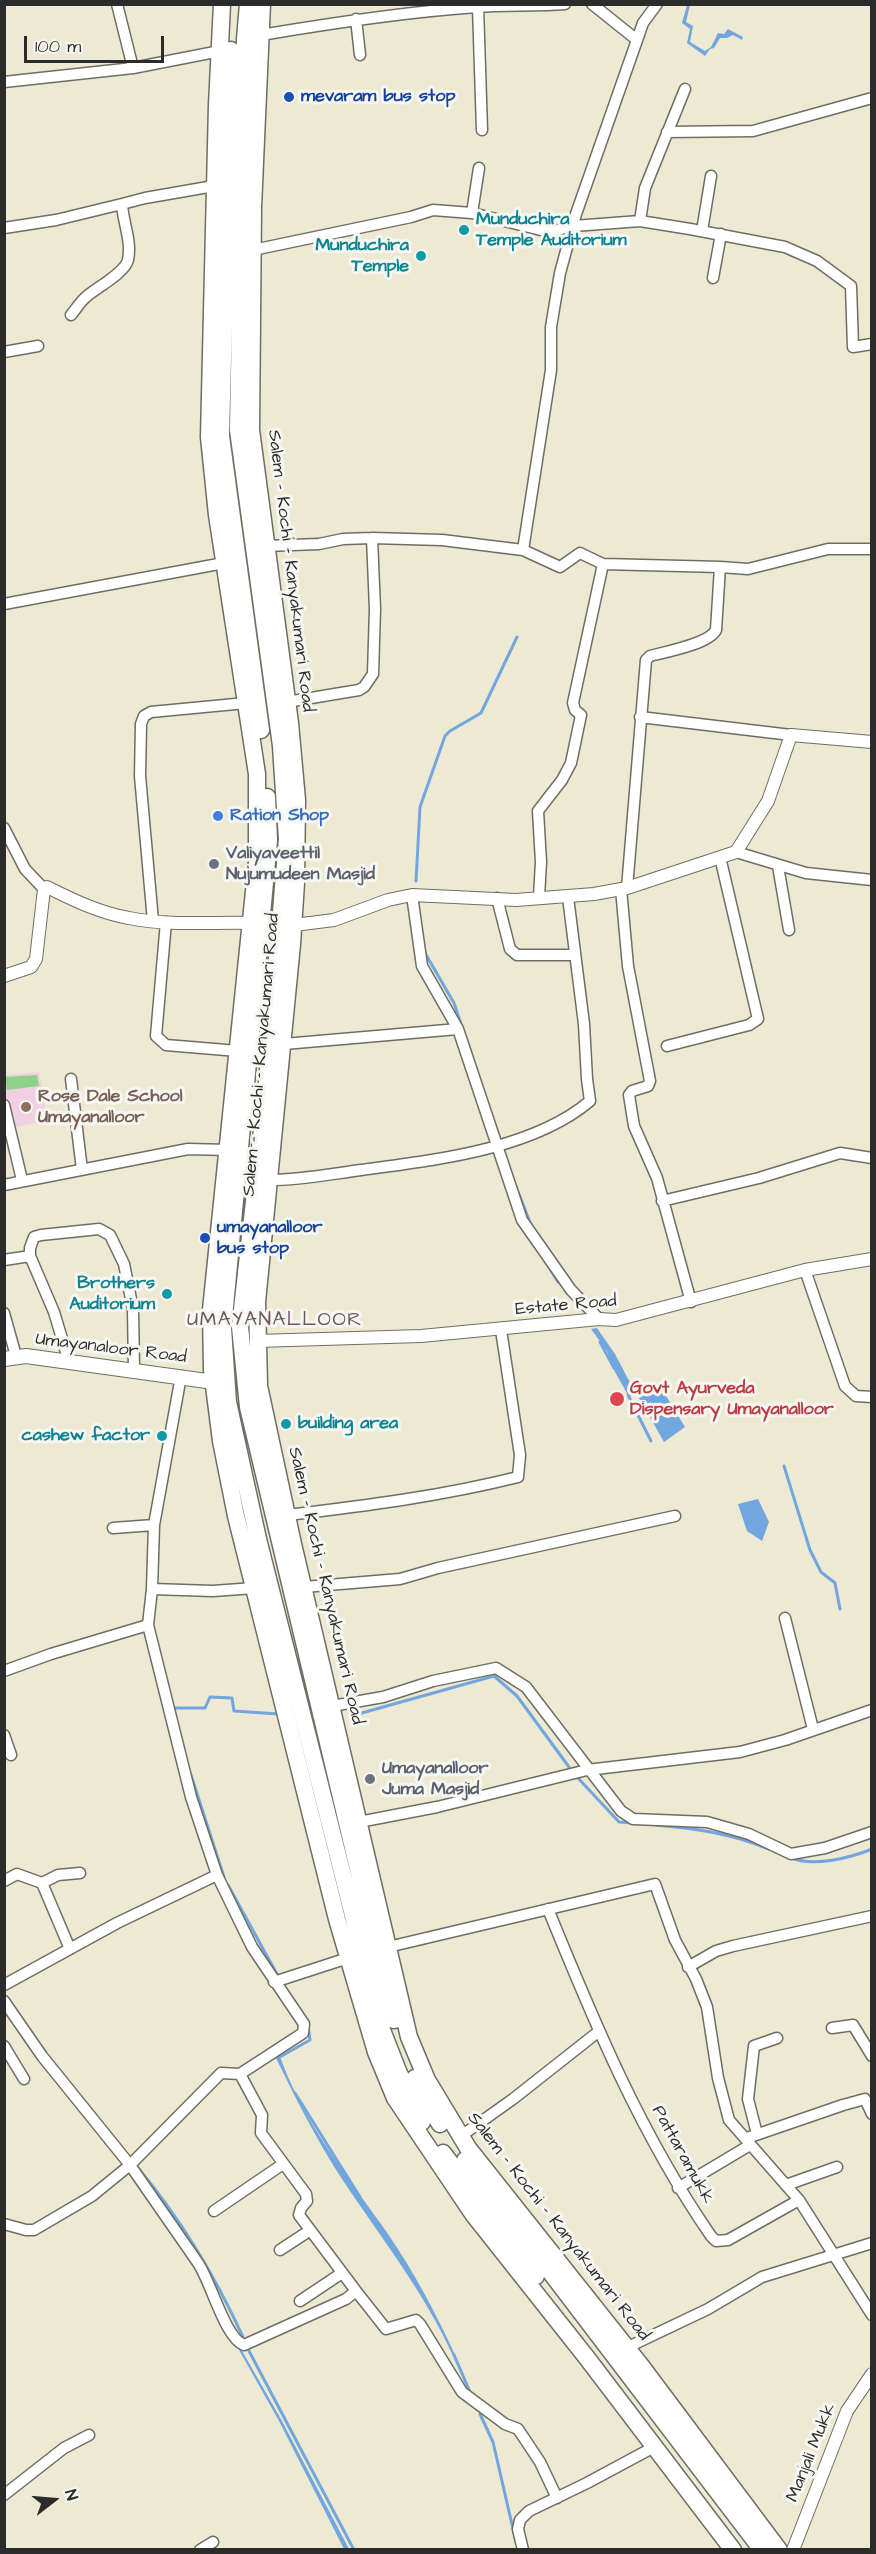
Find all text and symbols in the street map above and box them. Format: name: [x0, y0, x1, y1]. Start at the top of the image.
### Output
scale bar: [27, 24, 166, 62]
text: 100 m: [35, 34, 81, 59]
place label: mevaram bus stop: [301, 86, 455, 108]
marker: mevaram bus stop: [282, 90, 296, 104]
place label: Munduchira Temple Auditorium: [476, 209, 627, 252]
marker: Munduchira Temple Auditorium: [457, 223, 471, 237]
place label: Munduchira Temple: [315, 235, 409, 278]
marker: Munduchira Temple: [414, 249, 428, 263]
street label: Salem - Kochi - Kanyakumari Road: [262, 429, 318, 713]
place label: Ration Shop: [230, 805, 329, 827]
marker: Ration Shop: [211, 809, 225, 823]
place label: Valiyaveettil Nujumudeen Masjid: [226, 843, 375, 886]
marker: Valiyaveettil Nujumudeen Masjid: [207, 857, 221, 871]
street label: Salem - Kochi - Kanyakumari Road: [239, 913, 285, 1197]
place label: Rose Dale School Umayanalloor: [38, 1086, 182, 1128]
marker: Rose Dale School Umayanalloor: [19, 1100, 33, 1114]
place label: umayanalloor bus stop: [217, 1217, 322, 1260]
marker: umayanalloor bus stop: [198, 1231, 212, 1245]
place label: Brothers Auditorium: [69, 1273, 155, 1316]
marker: Brothers Auditorium: [160, 1287, 174, 1301]
street label: Estate Road: [514, 1291, 618, 1321]
district label: UMAYANALLOOR: [187, 1309, 363, 1333]
street label: Umayanaloor Road: [34, 1329, 188, 1369]
place label: Govt Ayurveda Dispensary Umayanalloor: [630, 1378, 834, 1420]
marker: Govt Ayurveda Dispensary Umayanalloor: [608, 1390, 626, 1408]
place label: building area: [298, 1413, 398, 1435]
marker: building area: [279, 1417, 293, 1431]
place label: cashew factor: [21, 1425, 150, 1447]
marker: cashew factor: [155, 1429, 169, 1443]
street label: Salem - Kochi - Kanyakumari Road: [283, 1445, 367, 1727]
place label: Umayanalloor Juma Masjid: [382, 1758, 488, 1800]
marker: Umayanalloor Juma Masjid: [363, 1772, 377, 1786]
street label: Pattaramukk: [646, 2102, 718, 2208]
street label: Salem - Kochi - Kanyakumari Road: [462, 2108, 654, 2346]
street label: Manjali Mukk: [782, 2401, 842, 2505]
north arrow: [24, 2470, 84, 2530]
text: N: [59, 2487, 83, 2503]

